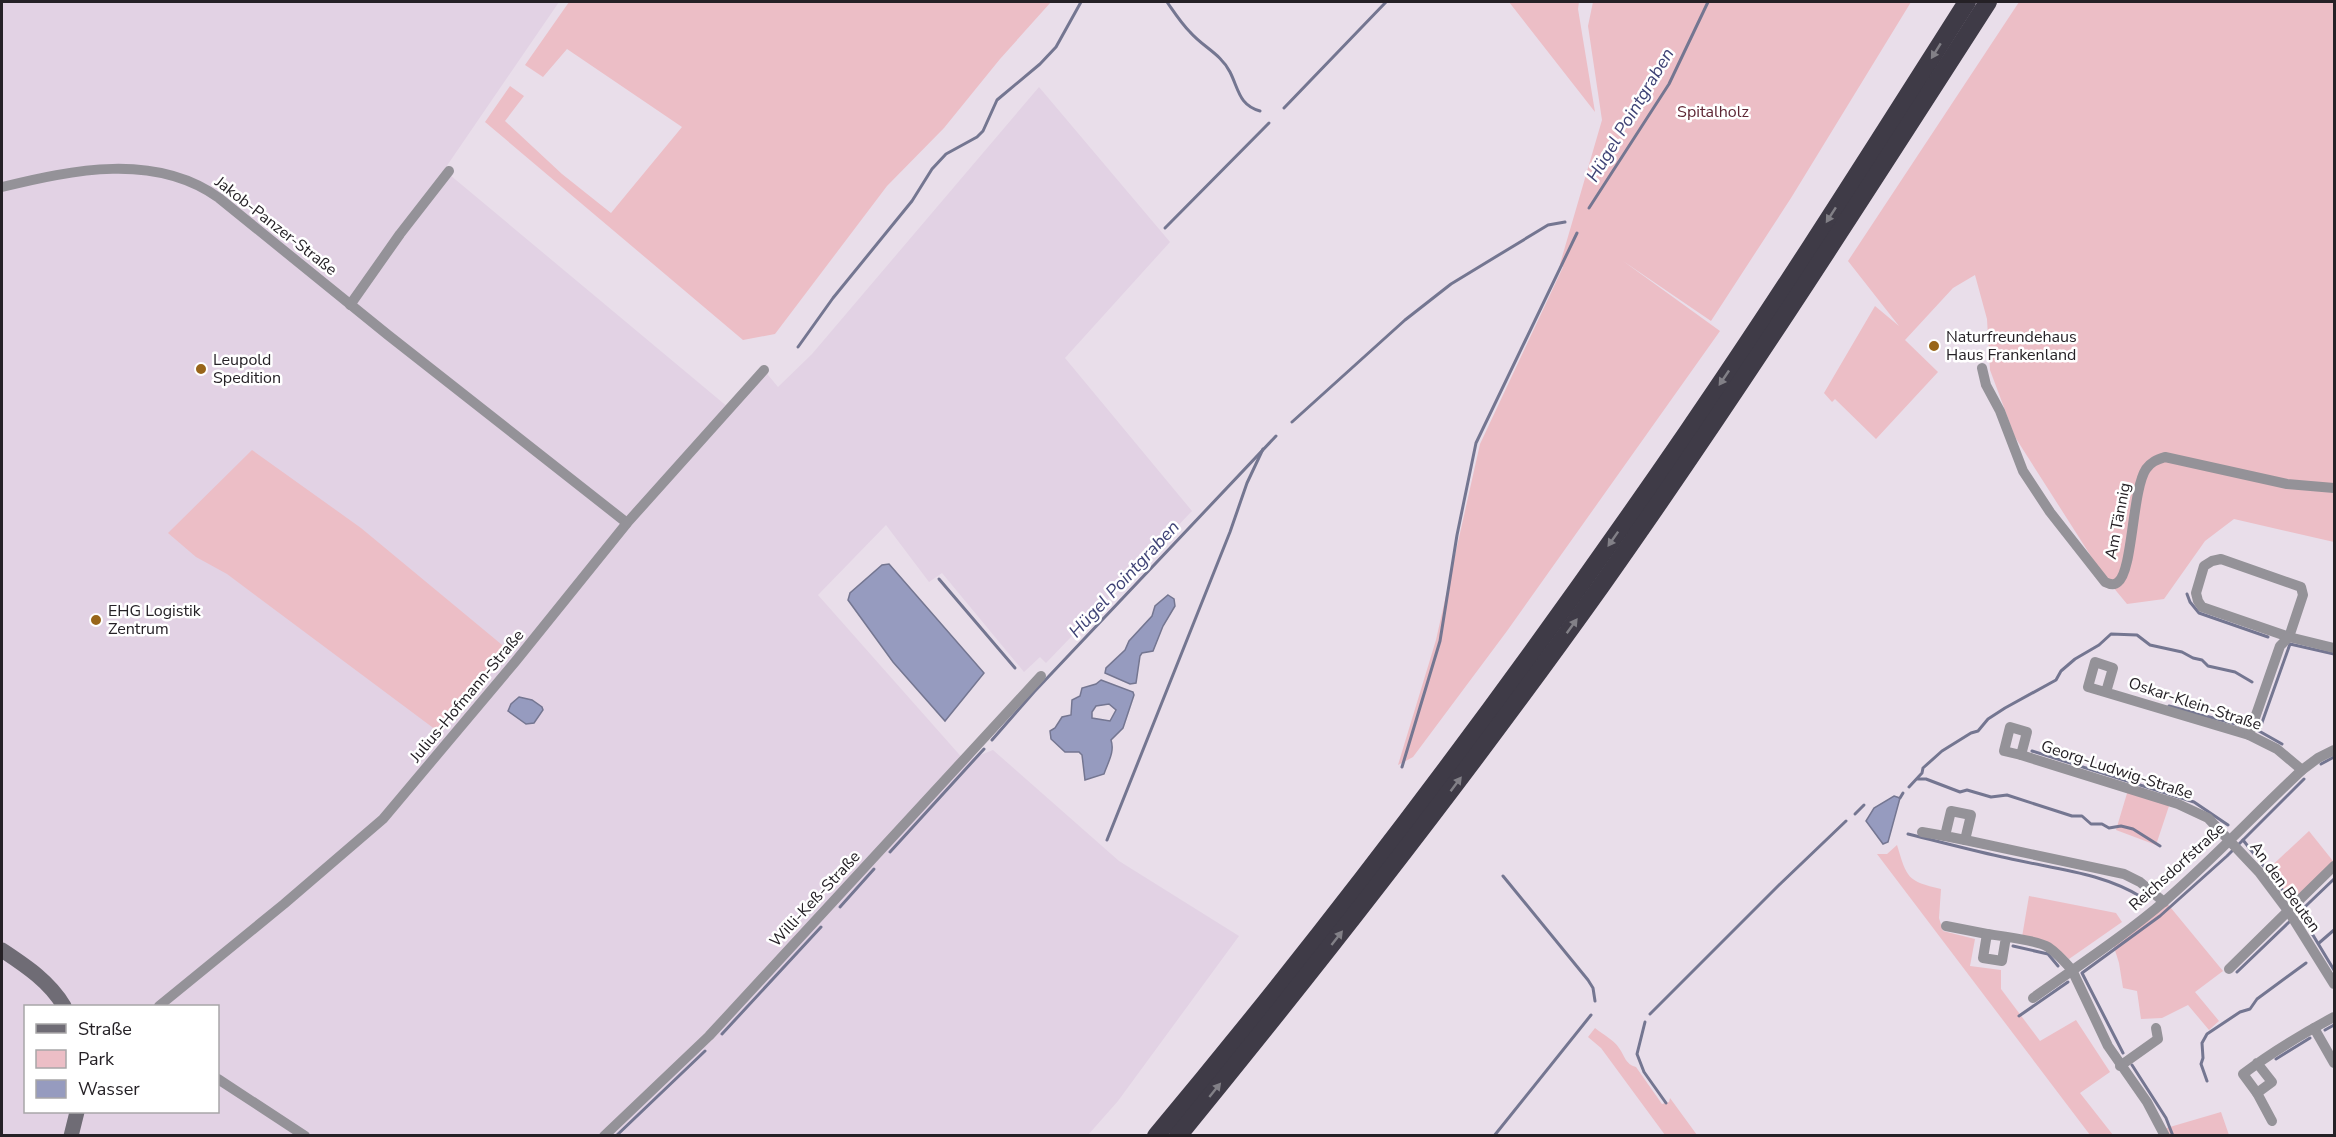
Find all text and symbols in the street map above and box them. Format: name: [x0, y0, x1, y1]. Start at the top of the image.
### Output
one-way arrow: [1930, 43, 1941, 59]
water label: Hügel Pointgraben: [1581, 44, 1679, 186]
park label: Spitalholz: [1677, 101, 1749, 123]
street label: Jakob-Panzer-Straße: [210, 171, 342, 281]
one-way arrow: [1825, 207, 1836, 223]
place label: Naturfreundehaus Haus Frankenland: [1946, 326, 2077, 366]
marker: Naturfreundehaus Haus Frankenland: [1927, 339, 1941, 353]
place label: Leupold Spedition: [213, 349, 281, 389]
marker: Leupold Spedition: [194, 362, 208, 376]
one-way arrow: [1718, 370, 1729, 386]
street label: Am Tännig: [2100, 481, 2136, 561]
water label: Hügel Pointgraben: [1063, 515, 1185, 643]
one-way arrow: [1607, 530, 1619, 546]
place label: EHG Logistik Zentrum: [108, 600, 202, 640]
marker: EHG Logistik Zentrum: [89, 613, 103, 627]
one-way arrow: [1566, 619, 1578, 635]
street label: Julius-Hofmann-Straße: [404, 625, 529, 768]
street label: Oskar-Klein-Straße: [2126, 672, 2264, 736]
street label: Georg-Ludwig-Straße: [2038, 735, 2196, 805]
one-way arrow: [1450, 776, 1462, 791]
street label: Reichsdorfstraße: [2124, 818, 2230, 916]
street label: An den Beuten: [2245, 837, 2325, 937]
street label: Willi-Keß-Straße: [765, 846, 865, 952]
one-way arrow: [1331, 930, 1344, 946]
legend: [24, 1005, 219, 1113]
text: Straße: [78, 1017, 132, 1041]
text: Park: [78, 1047, 115, 1071]
text: Wasser: [78, 1077, 140, 1101]
one-way arrow: [1209, 1082, 1222, 1098]

